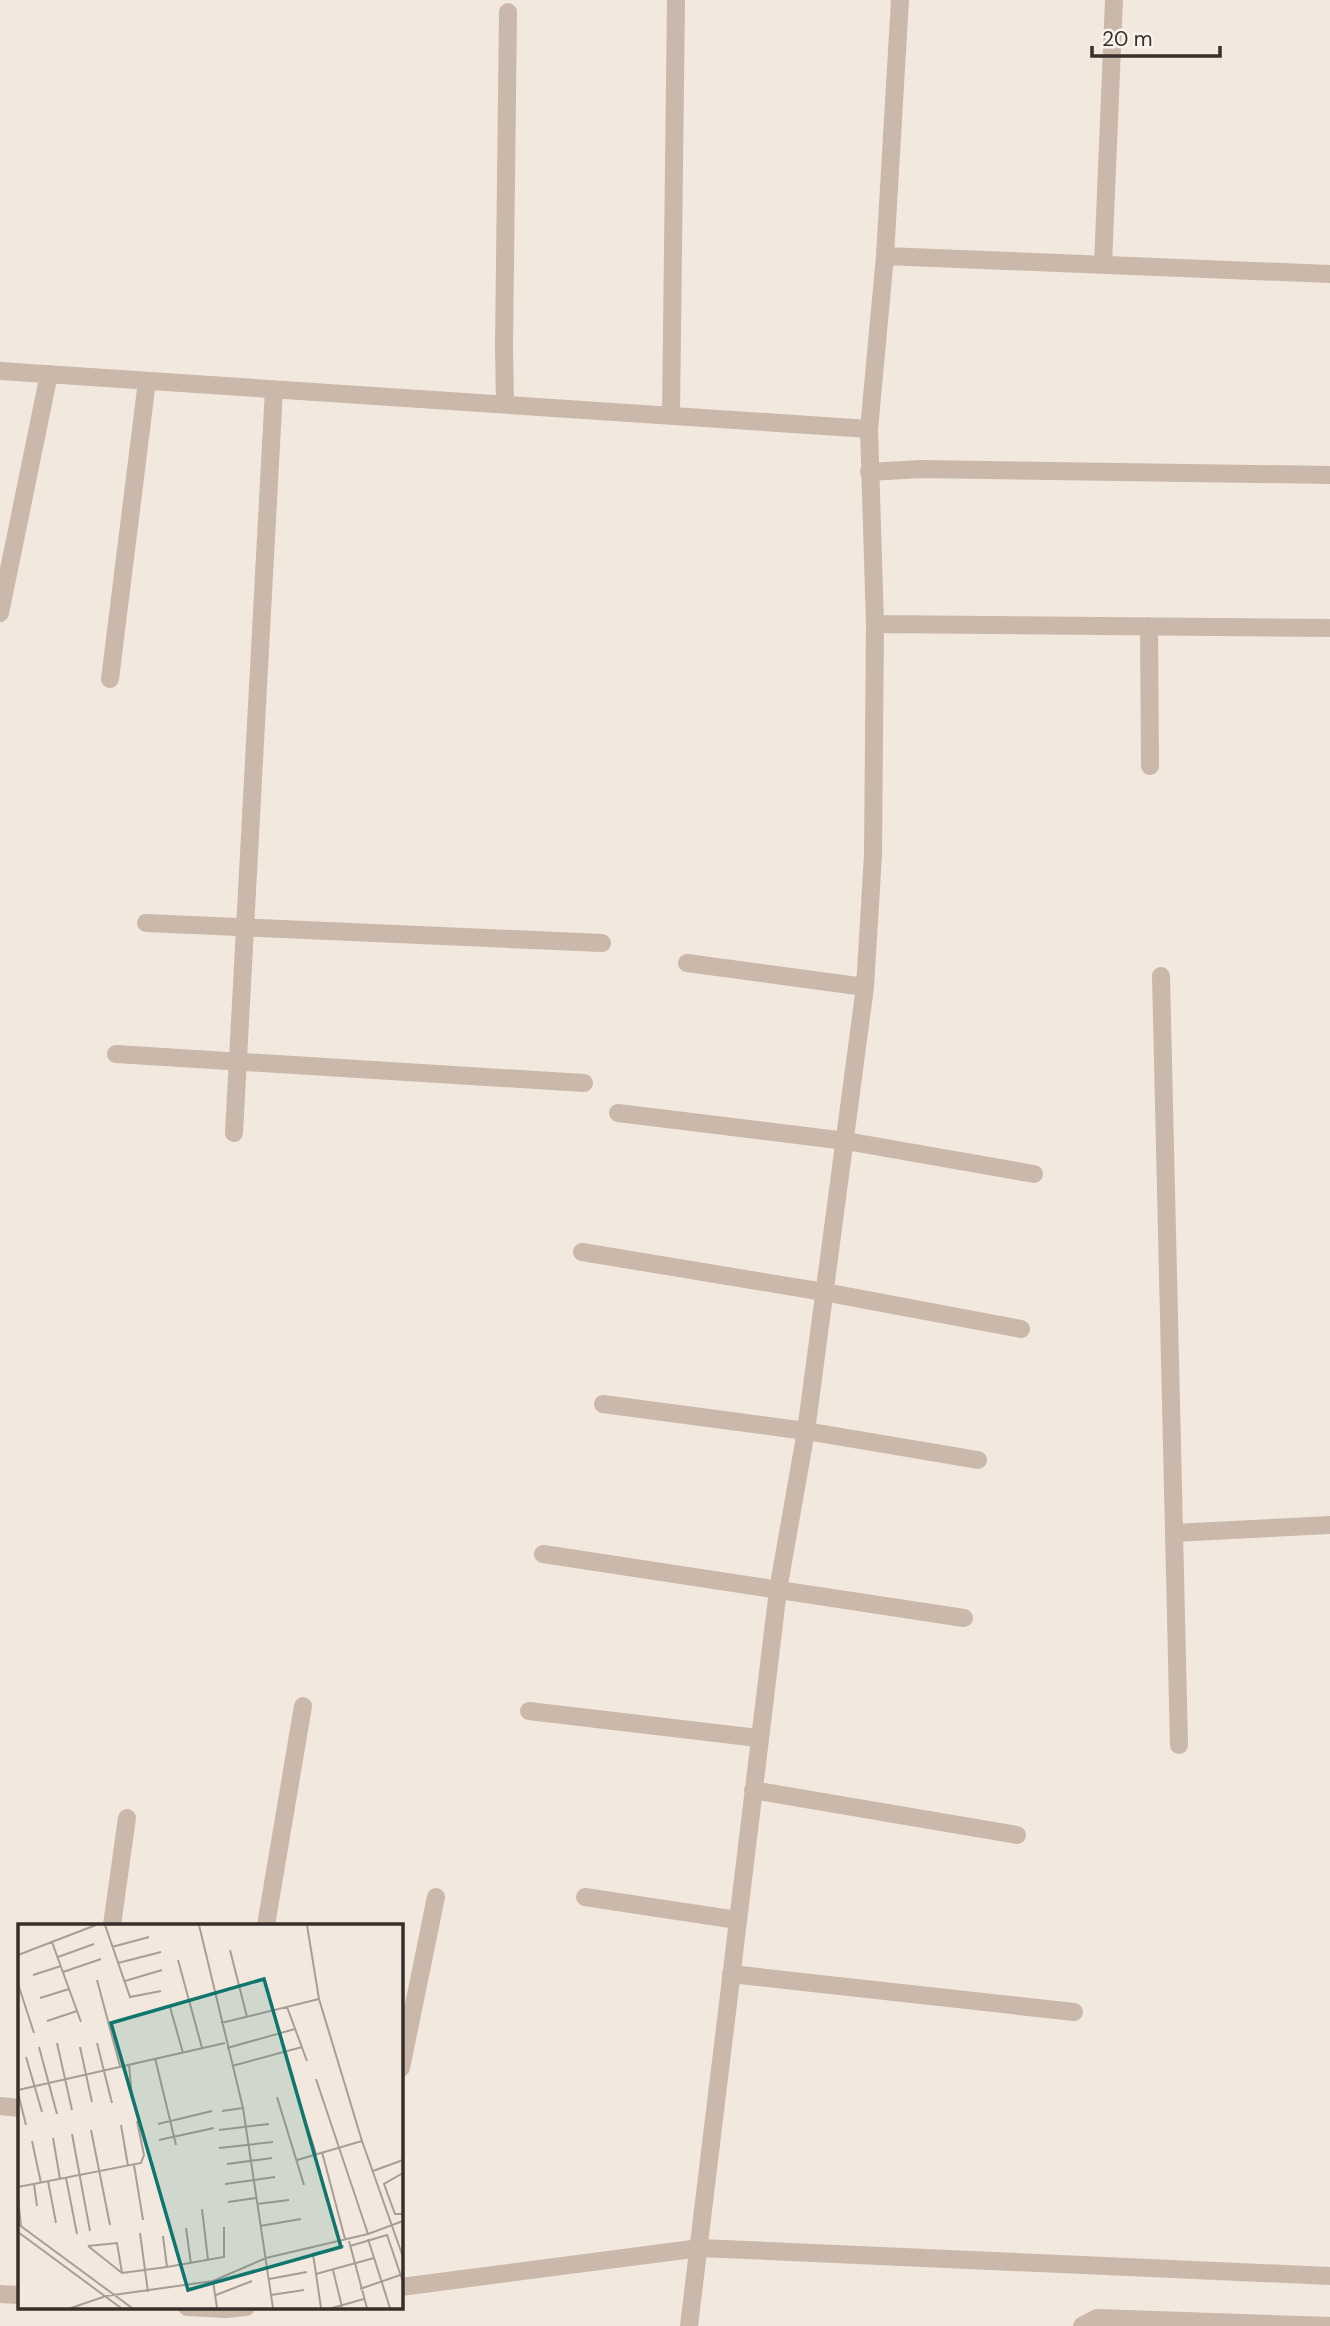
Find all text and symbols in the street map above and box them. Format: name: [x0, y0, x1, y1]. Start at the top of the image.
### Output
scale bar: [1092, 14, 1220, 58]
text: 20 m: [1102, 25, 1153, 53]
inset map: [18, 1924, 402, 2308]

